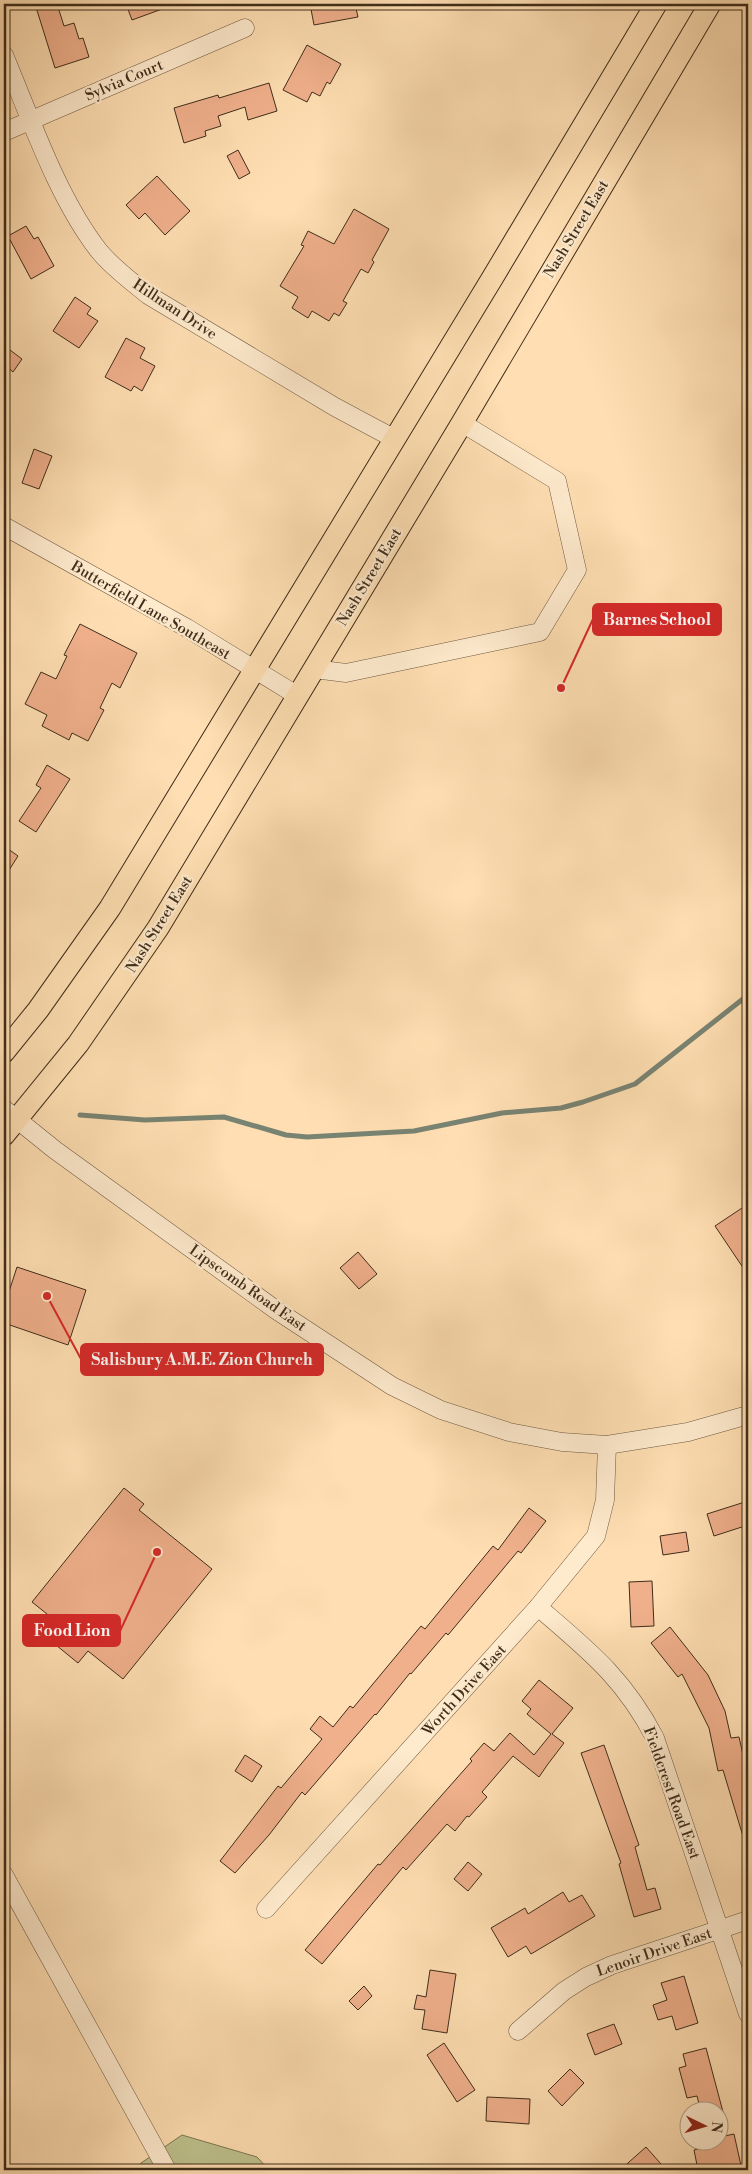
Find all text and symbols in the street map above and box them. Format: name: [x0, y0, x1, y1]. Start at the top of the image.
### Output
street label: Sylvia Court: [82, 55, 167, 105]
street label: Nash Street East: [540, 176, 613, 282]
street label: Hillman Drive: [129, 275, 220, 344]
street label: Nash Street East: [333, 524, 406, 630]
street label: Butterfield Lane Southeast: [67, 556, 235, 664]
callout: Barnes School: [593, 604, 721, 635]
text: Barnes School: [603, 610, 712, 630]
street label: Nash Street East: [122, 872, 197, 976]
street label: Lipscomb Road East: [185, 1241, 311, 1336]
callout: Salisbury A.M.E. Zion Church: [81, 1344, 323, 1375]
text: Salisbury A.M.E. Zion Church: [91, 1350, 313, 1370]
callout: Food Lion: [23, 1615, 120, 1646]
text: Food Lion: [34, 1621, 111, 1641]
street label: Worth Drive East: [418, 1640, 511, 1741]
street label: Fieldcrest Road East: [639, 1724, 705, 1863]
street label: Lenoir Drive East: [594, 1924, 715, 1981]
north arrow: [680, 2102, 730, 2152]
text: N: [707, 2121, 725, 2133]

